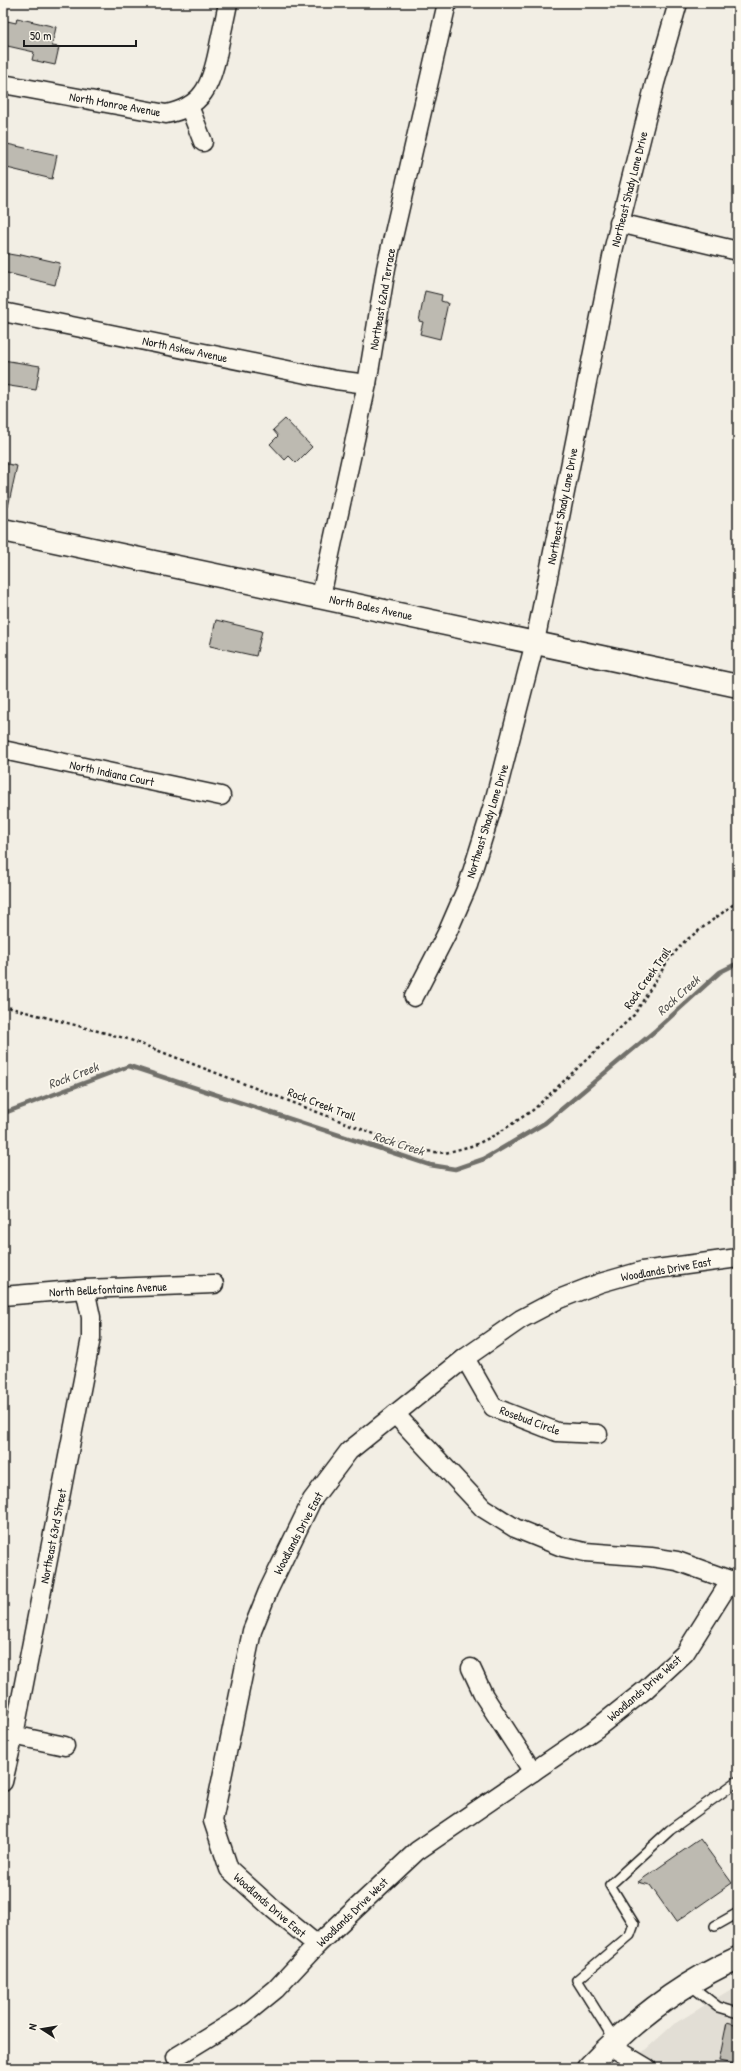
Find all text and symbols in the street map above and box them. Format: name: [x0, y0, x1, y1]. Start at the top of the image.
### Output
scale bar: [24, 22, 136, 48]
text: 50 m: [30, 27, 51, 44]
street label: North Monroe Avenue: [68, 88, 162, 120]
street label: Northeast Shady Lane Drive: [606, 129, 652, 249]
street label: Northeast 62nd Terrace: [365, 247, 399, 351]
street label: North Askew Avenue: [141, 332, 229, 366]
street label: Northeast Shady Lane Drive: [542, 446, 582, 566]
street label: North Bales Avenue: [328, 590, 414, 624]
street label: North Indiana Court: [68, 756, 157, 790]
street label: Northeast Shady Lane Drive: [462, 762, 513, 880]
street label: Rock Creek Trail: [619, 943, 675, 1012]
water label: Rock Creek: [652, 970, 705, 1019]
water label: Rock Creek: [45, 1057, 102, 1093]
street label: Rock Creek Trail: [285, 1083, 359, 1125]
water label: Rock Creek: [371, 1126, 428, 1160]
street label: Woodlands Drive East: [620, 1253, 713, 1285]
street label: North Bellefontaine Avenue: [49, 1277, 168, 1301]
street label: Rosebud Circle: [497, 1401, 563, 1439]
street label: Northeast 63rd Street: [35, 1486, 71, 1585]
street label: Woodlands Drive East: [269, 1488, 327, 1577]
street label: Woodlands Drive West: [603, 1650, 685, 1725]
street label: Woodlands Drive East: [230, 1869, 311, 1942]
street label: Woodlands Drive West: [313, 1873, 392, 1951]
north arrow: [22, 2009, 62, 2049]
text: N: [25, 2022, 40, 2031]

